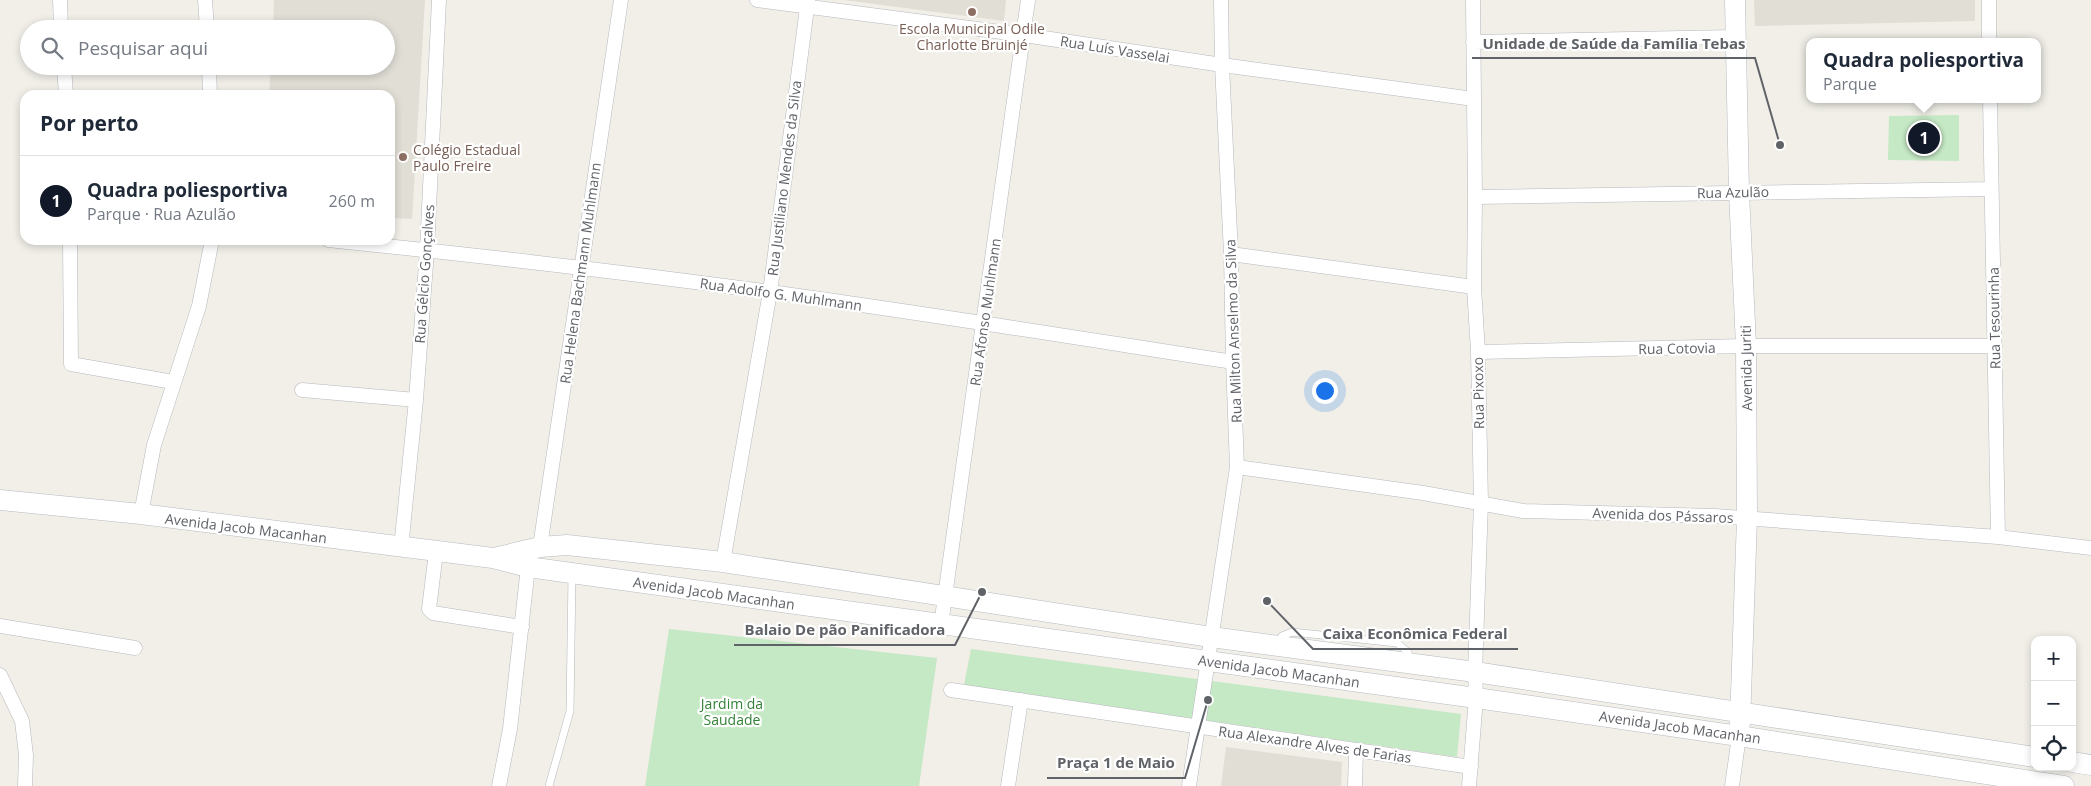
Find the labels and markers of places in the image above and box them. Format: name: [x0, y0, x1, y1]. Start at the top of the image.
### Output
marker: Escola Municipal Odile Charlotte Bruinjé: [966, 6, 978, 18]
place label: Escola Municipal Odile Charlotte Bruinjé: [899, 19, 1045, 54]
callout: Unidade de Saúde da Família Tebas: [1472, 28, 1755, 58]
pin: 1: [1908, 119, 1940, 157]
place label: Colégio Estadual Paulo Freire: [413, 140, 521, 175]
marker: Colégio Estadual Paulo Freire: [397, 151, 409, 163]
callout: Balaio De pão Panificadora: [734, 615, 955, 645]
callout: Caixa Econômica Federal: [1313, 619, 1518, 649]
callout: Praça 1 de Maio: [1047, 748, 1185, 778]

